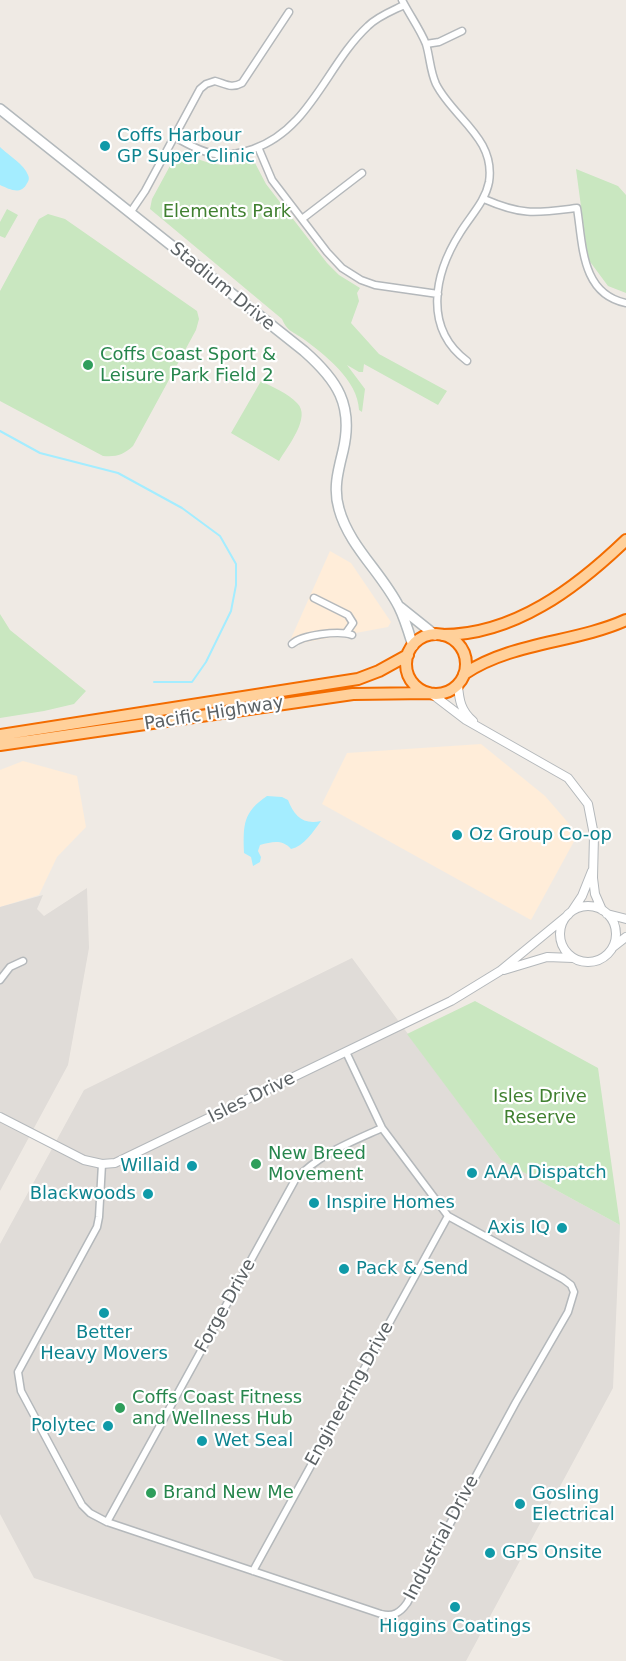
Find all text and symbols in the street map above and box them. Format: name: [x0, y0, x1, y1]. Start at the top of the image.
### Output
place label: Coffs Harbour GP Super Clinic: [117, 125, 255, 168]
marker: Coffs Harbour GP Super Clinic: [98, 139, 112, 153]
park label: Elements Park: [163, 201, 291, 223]
street label: Stadium Drive: [165, 238, 279, 336]
place label: Coffs Coast Sport & Leisure Park Field 2: [100, 344, 276, 386]
marker: Coffs Coast Sport & Leisure Park Field 2: [81, 358, 95, 372]
street label: Pacific Highway: [143, 692, 285, 736]
place label: Oz Group Co-op: [469, 824, 612, 846]
marker: Oz Group Co-op: [450, 828, 464, 842]
street label: Isles Drive: [205, 1068, 299, 1128]
park label: Isles Drive Reserve: [493, 1086, 587, 1128]
place label: New Breed Movement: [268, 1143, 366, 1186]
place label: Willaid: [120, 1155, 180, 1177]
marker: New Breed Movement: [249, 1157, 263, 1171]
marker: Willaid: [185, 1159, 199, 1173]
place label: AAA Dispatch: [484, 1162, 607, 1184]
marker: AAA Dispatch: [465, 1166, 479, 1180]
place label: Blackwoods: [30, 1183, 136, 1205]
marker: Blackwoods: [141, 1187, 155, 1201]
place label: Inspire Homes: [326, 1192, 455, 1214]
marker: Inspire Homes: [307, 1196, 321, 1210]
place label: Axis IQ: [487, 1217, 550, 1239]
marker: Axis IQ: [555, 1221, 569, 1235]
street label: Forge Drive: [191, 1255, 261, 1357]
place label: Pack & Send: [356, 1258, 468, 1280]
marker: Pack & Send: [337, 1262, 351, 1276]
marker: Better Heavy Movers: [97, 1306, 111, 1320]
street label: Engineering Drive: [301, 1318, 399, 1470]
place label: Better Heavy Movers: [40, 1322, 168, 1364]
place label: Coffs Coast Fitness and Wellness Hub: [132, 1387, 302, 1430]
marker: Coffs Coast Fitness and Wellness Hub: [113, 1401, 127, 1415]
place label: Polytec: [31, 1415, 96, 1437]
marker: Polytec: [101, 1419, 115, 1433]
place label: Wet Seal: [214, 1430, 293, 1452]
marker: Wet Seal: [195, 1434, 209, 1448]
street label: Industrial Drive: [400, 1472, 484, 1604]
place label: Brand New Me: [163, 1482, 294, 1504]
place label: Gosling Electrical: [532, 1483, 615, 1526]
marker: Brand New Me: [144, 1486, 158, 1500]
marker: Gosling Electrical: [513, 1497, 527, 1511]
place label: GPS Onsite: [502, 1542, 602, 1564]
marker: GPS Onsite: [483, 1546, 497, 1560]
marker: Higgins Coatings: [448, 1600, 462, 1614]
place label: Higgins Coatings: [379, 1616, 531, 1638]

